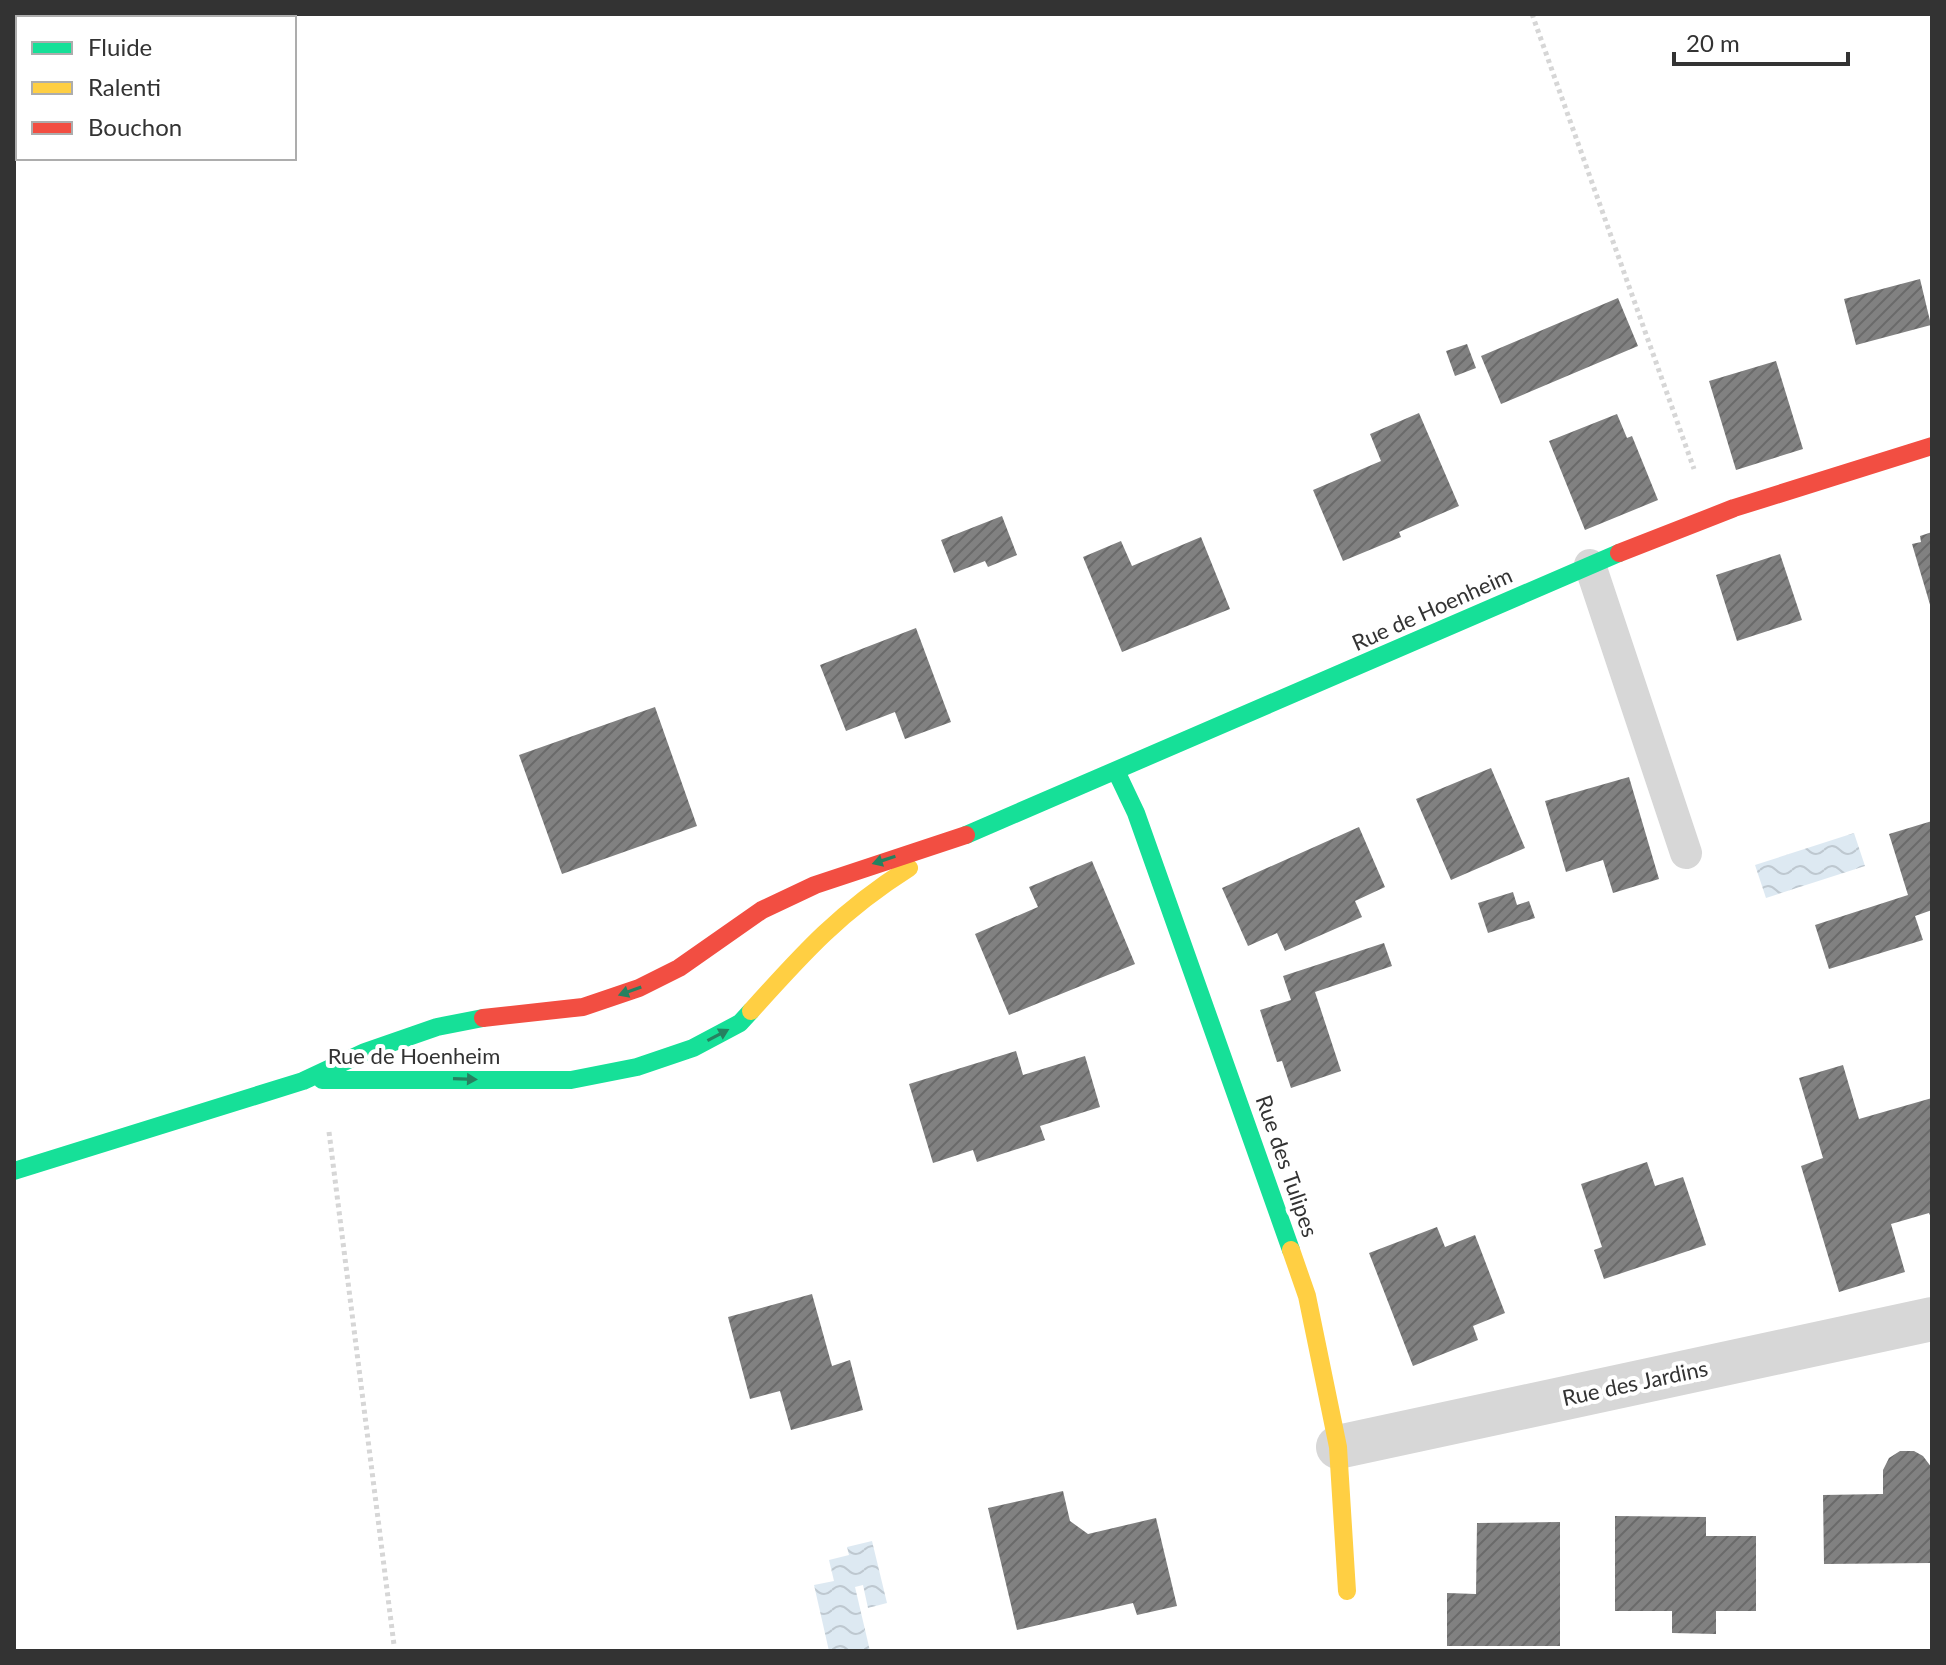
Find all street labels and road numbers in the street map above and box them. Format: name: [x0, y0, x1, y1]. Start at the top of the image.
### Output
street label: Rue de Hoenheim: [1348, 561, 1516, 656]
street label: Rue de Hoenheim: [328, 1042, 500, 1069]
street label: Rue des Tulipes: [1251, 1091, 1324, 1240]
street label: Rue des Jardins: [1560, 1354, 1710, 1411]

